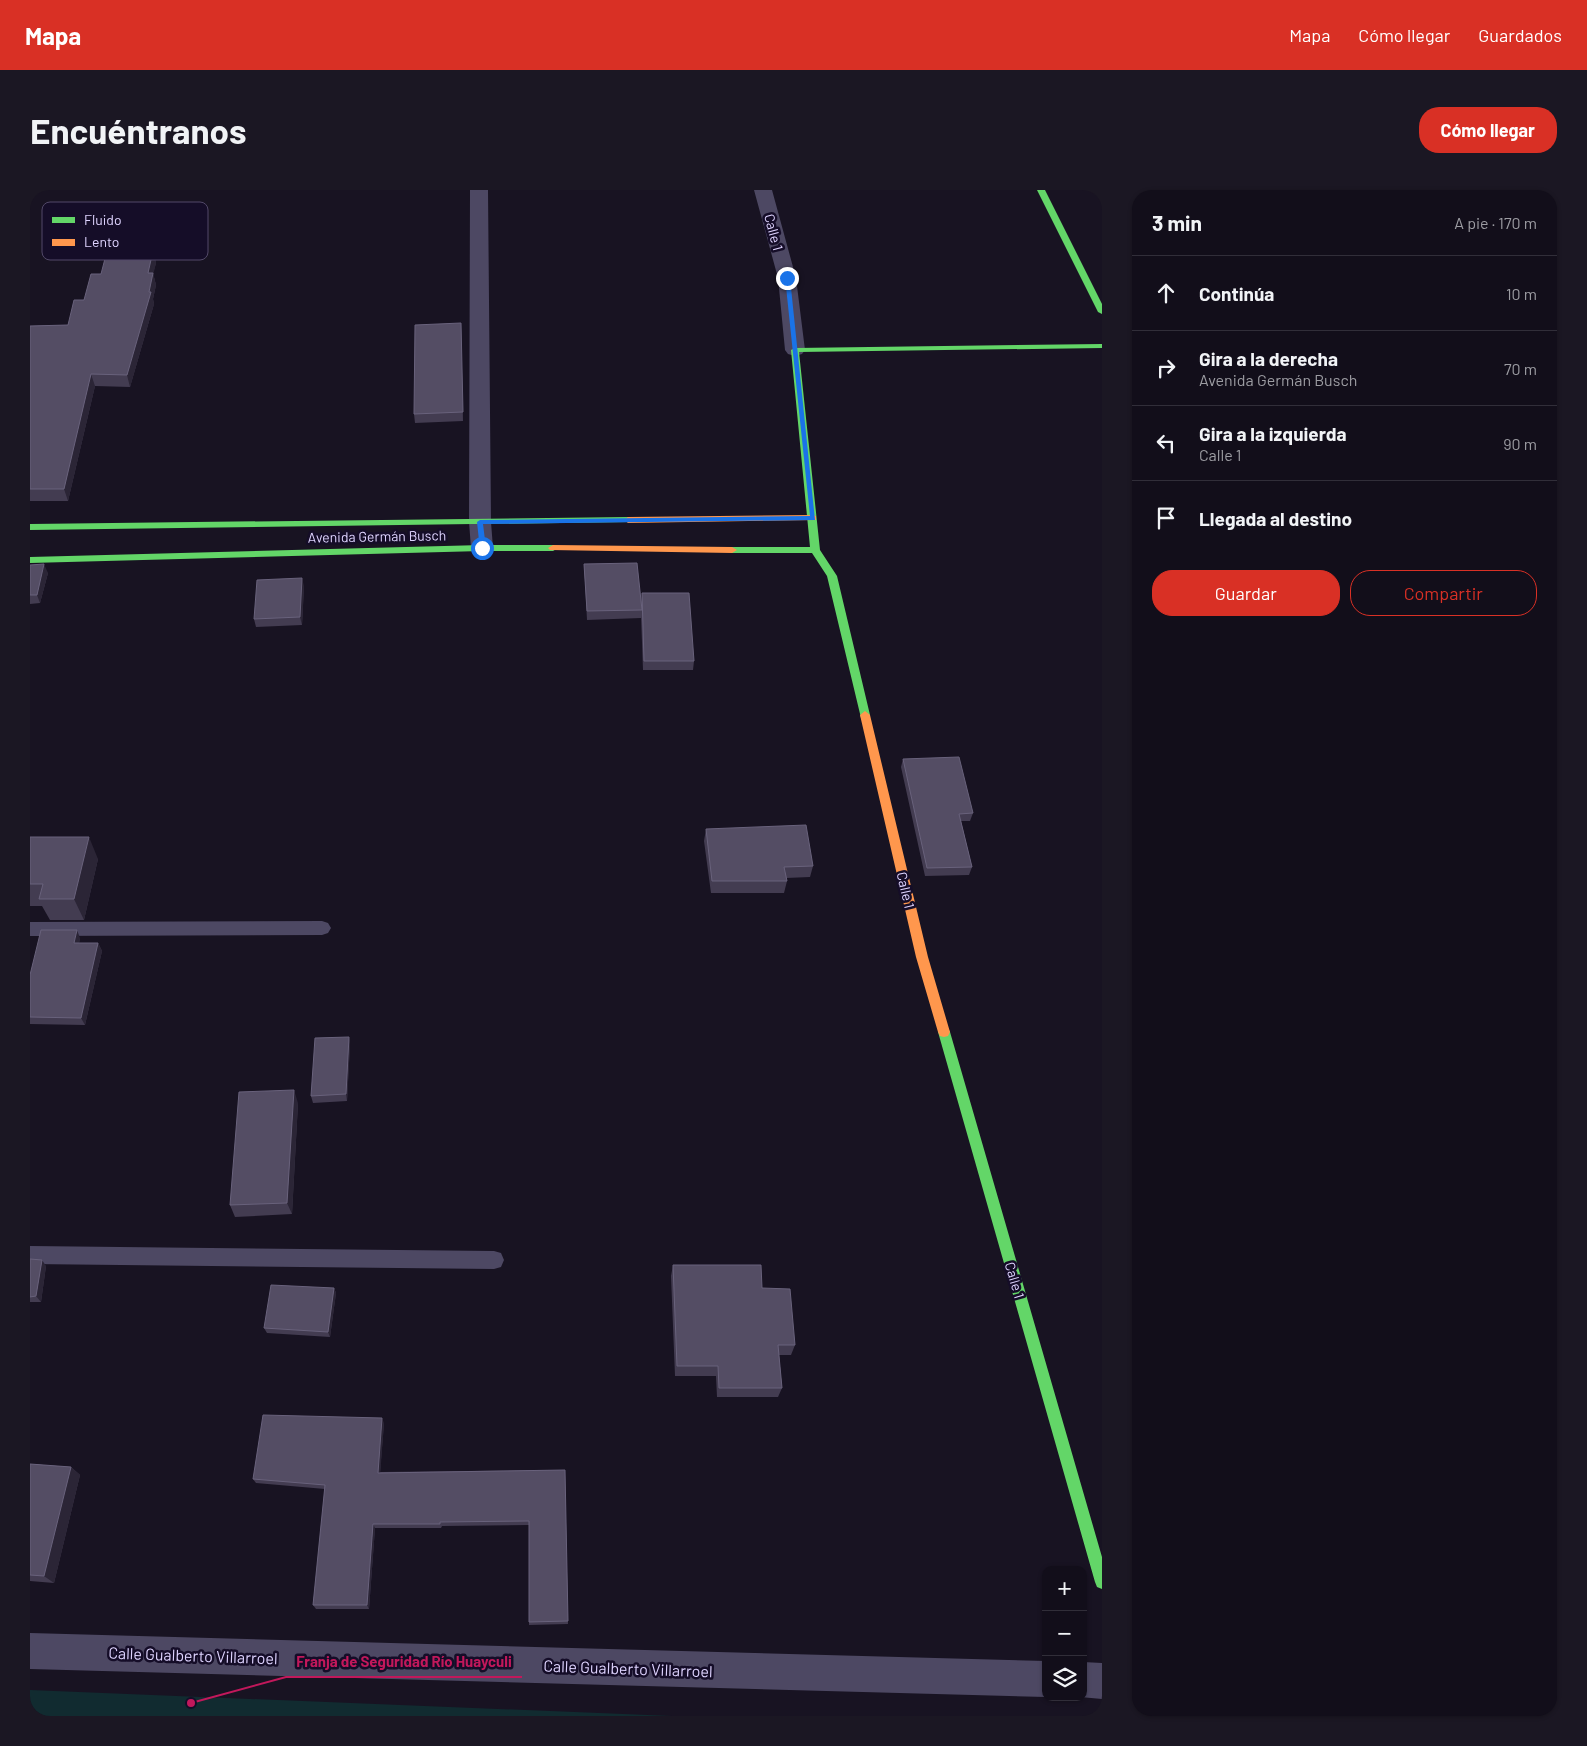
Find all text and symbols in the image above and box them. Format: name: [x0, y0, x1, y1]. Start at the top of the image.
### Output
text: Mapa: [25, 21, 81, 50]
text: Mapa: [1289, 24, 1330, 46]
text: Cómo llegar: [1358, 24, 1450, 46]
text: Guardados: [1478, 24, 1562, 46]
button: Cómo llegar: [1419, 107, 1557, 153]
text: Encuéntranos: [30, 109, 247, 151]
legend: [42, 202, 208, 260]
text: 3 min: [1152, 210, 1202, 235]
text: Fluido: [84, 211, 122, 228]
street label: Calle 1: [761, 212, 787, 252]
text: A pie · 170 m: [1454, 213, 1537, 232]
text: Lento: [84, 233, 119, 250]
route end: [776, 267, 799, 290]
icon: ahead: [1152, 279, 1180, 307]
text: Continúa: [1199, 282, 1274, 305]
text: 10 m: [1506, 284, 1537, 303]
text: Gira a la derecha: [1199, 347, 1338, 370]
icon: right: [1152, 354, 1180, 382]
text: 70 m: [1504, 359, 1537, 378]
text: Avenida Germán Busch: [1199, 370, 1357, 389]
text: Gira a la izquierda: [1199, 422, 1347, 445]
icon: left: [1152, 429, 1180, 457]
text: 90 m: [1503, 434, 1537, 453]
text: Calle 1: [1199, 445, 1241, 464]
icon: arrive: [1152, 504, 1180, 532]
text: Llegada al destino: [1199, 507, 1352, 530]
street label: Avenida Germán Busch: [308, 526, 446, 546]
route start: [471, 537, 494, 560]
button: Guardar: [1152, 570, 1340, 616]
button: Compartir: [1350, 570, 1537, 616]
street label: Calle 1: [894, 870, 918, 910]
street label: Calle 1: [1002, 1260, 1028, 1300]
map controls: [1042, 1566, 1087, 1701]
button: +: [1042, 1566, 1087, 1611]
button: −: [1042, 1611, 1087, 1656]
street label: Calle Gualberto Villarroel: [108, 1643, 278, 1667]
callout: Franja de Seguridad Río Huayculi: [286, 1647, 522, 1677]
text: Franja de Seguridad Río Huayculi: [296, 1652, 512, 1670]
street label: Calle Gualberto Villarroel: [543, 1656, 713, 1680]
button: layers: [1042, 1656, 1087, 1701]

